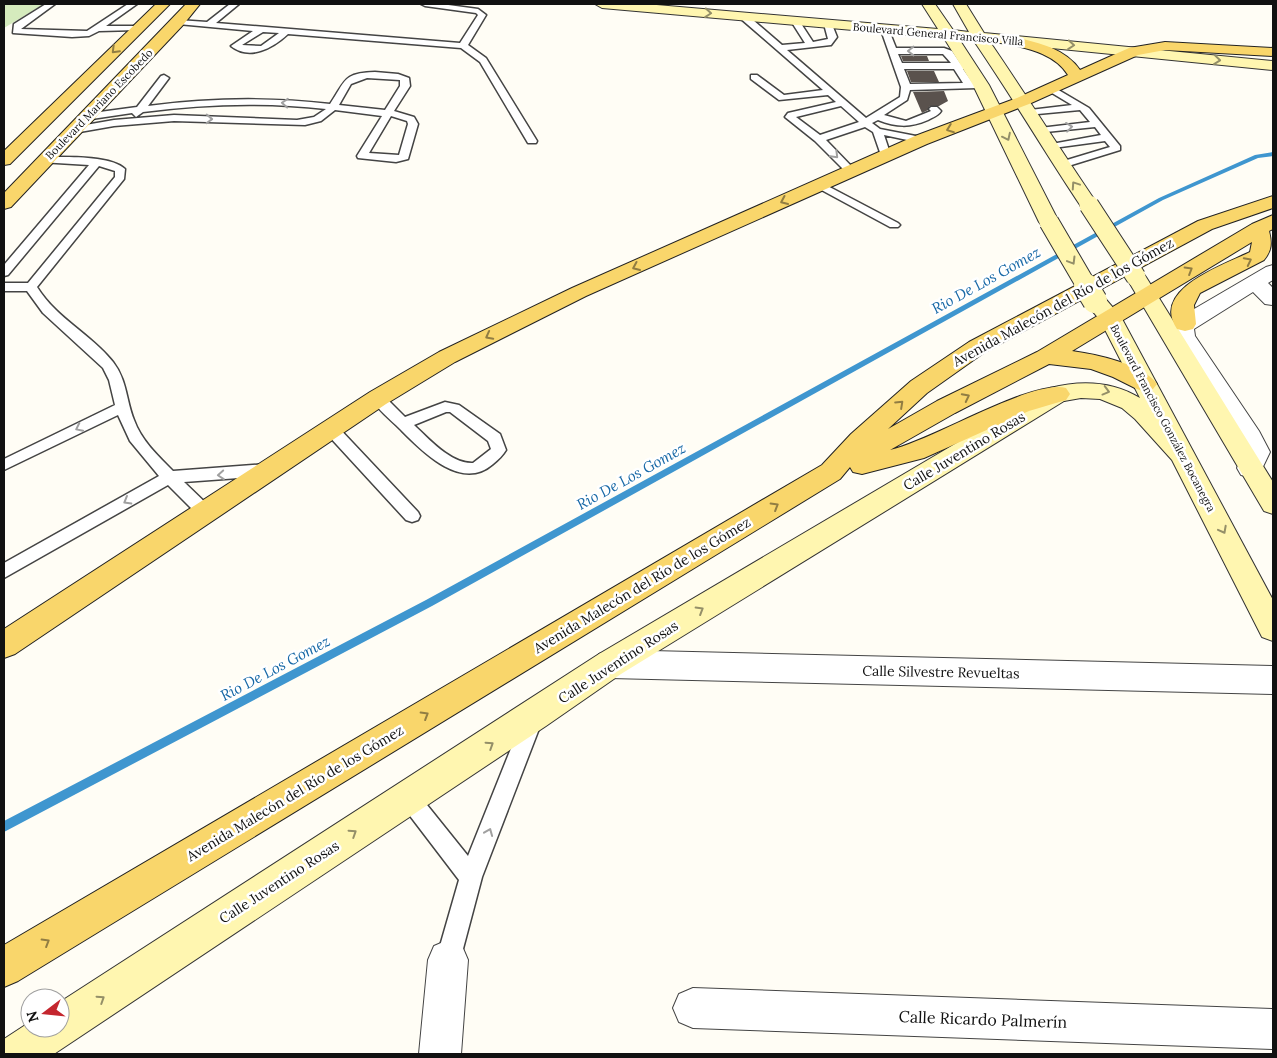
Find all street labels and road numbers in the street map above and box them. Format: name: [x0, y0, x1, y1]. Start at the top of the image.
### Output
street label: Boulevard General Francisco Villa: [852, 20, 1024, 48]
street label: Boulevard Mariano Escobedo: [42, 46, 156, 162]
street label: Avenida Malecón del Río de los Gómez: [948, 234, 1177, 371]
street label: Boulevard Francisco González Bocanegra: [1107, 322, 1219, 514]
street label: Calle Juventino Rosas: [900, 407, 1028, 495]
street label: Avenida Malecón del Río de los Gómez: [529, 513, 754, 658]
street label: Calle Juventino Rosas: [555, 617, 681, 707]
street label: Calle Silvestre Revueltas: [862, 662, 1020, 682]
street label: Avenida Malecón del Río de los Gómez: [182, 721, 407, 866]
street label: Calle Juventino Rosas: [216, 837, 342, 927]
street label: Calle Ricardo Palmerín: [898, 1006, 1068, 1032]

